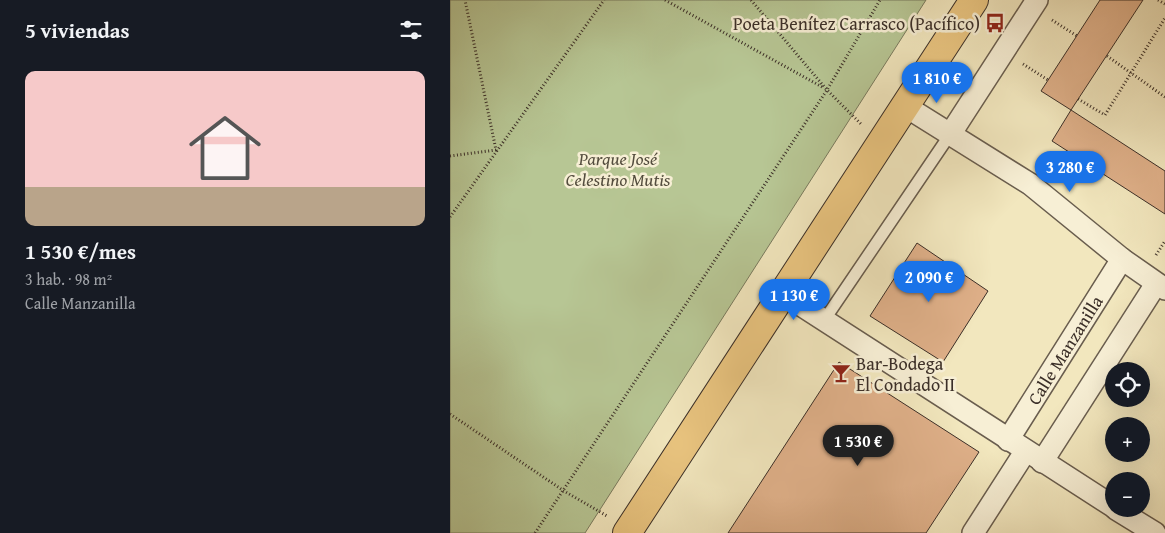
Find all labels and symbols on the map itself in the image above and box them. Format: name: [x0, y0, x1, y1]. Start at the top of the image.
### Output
place label: Poeta Benítez Carrasco (Pacífico): [733, 10, 980, 37]
bus stop icon: Poeta Benítez Carrasco (Pacífico): [984, 12, 1006, 34]
pin: 1 810 €: [891, 62, 983, 104]
park label: Parque José Celestino Mutis: [566, 145, 671, 193]
pin: 3 280 €: [1024, 150, 1116, 193]
pin: 2 090 €: [883, 260, 975, 303]
pin: 1 130 €: [748, 278, 840, 321]
street label: Calle Manzanilla: [1021, 290, 1110, 410]
place label: Bar-Bodega El Condado II: [856, 350, 955, 398]
bar icon: Bar-Bodega El Condado II: [830, 362, 852, 384]
pin: 1 530 €: [812, 424, 904, 467]

